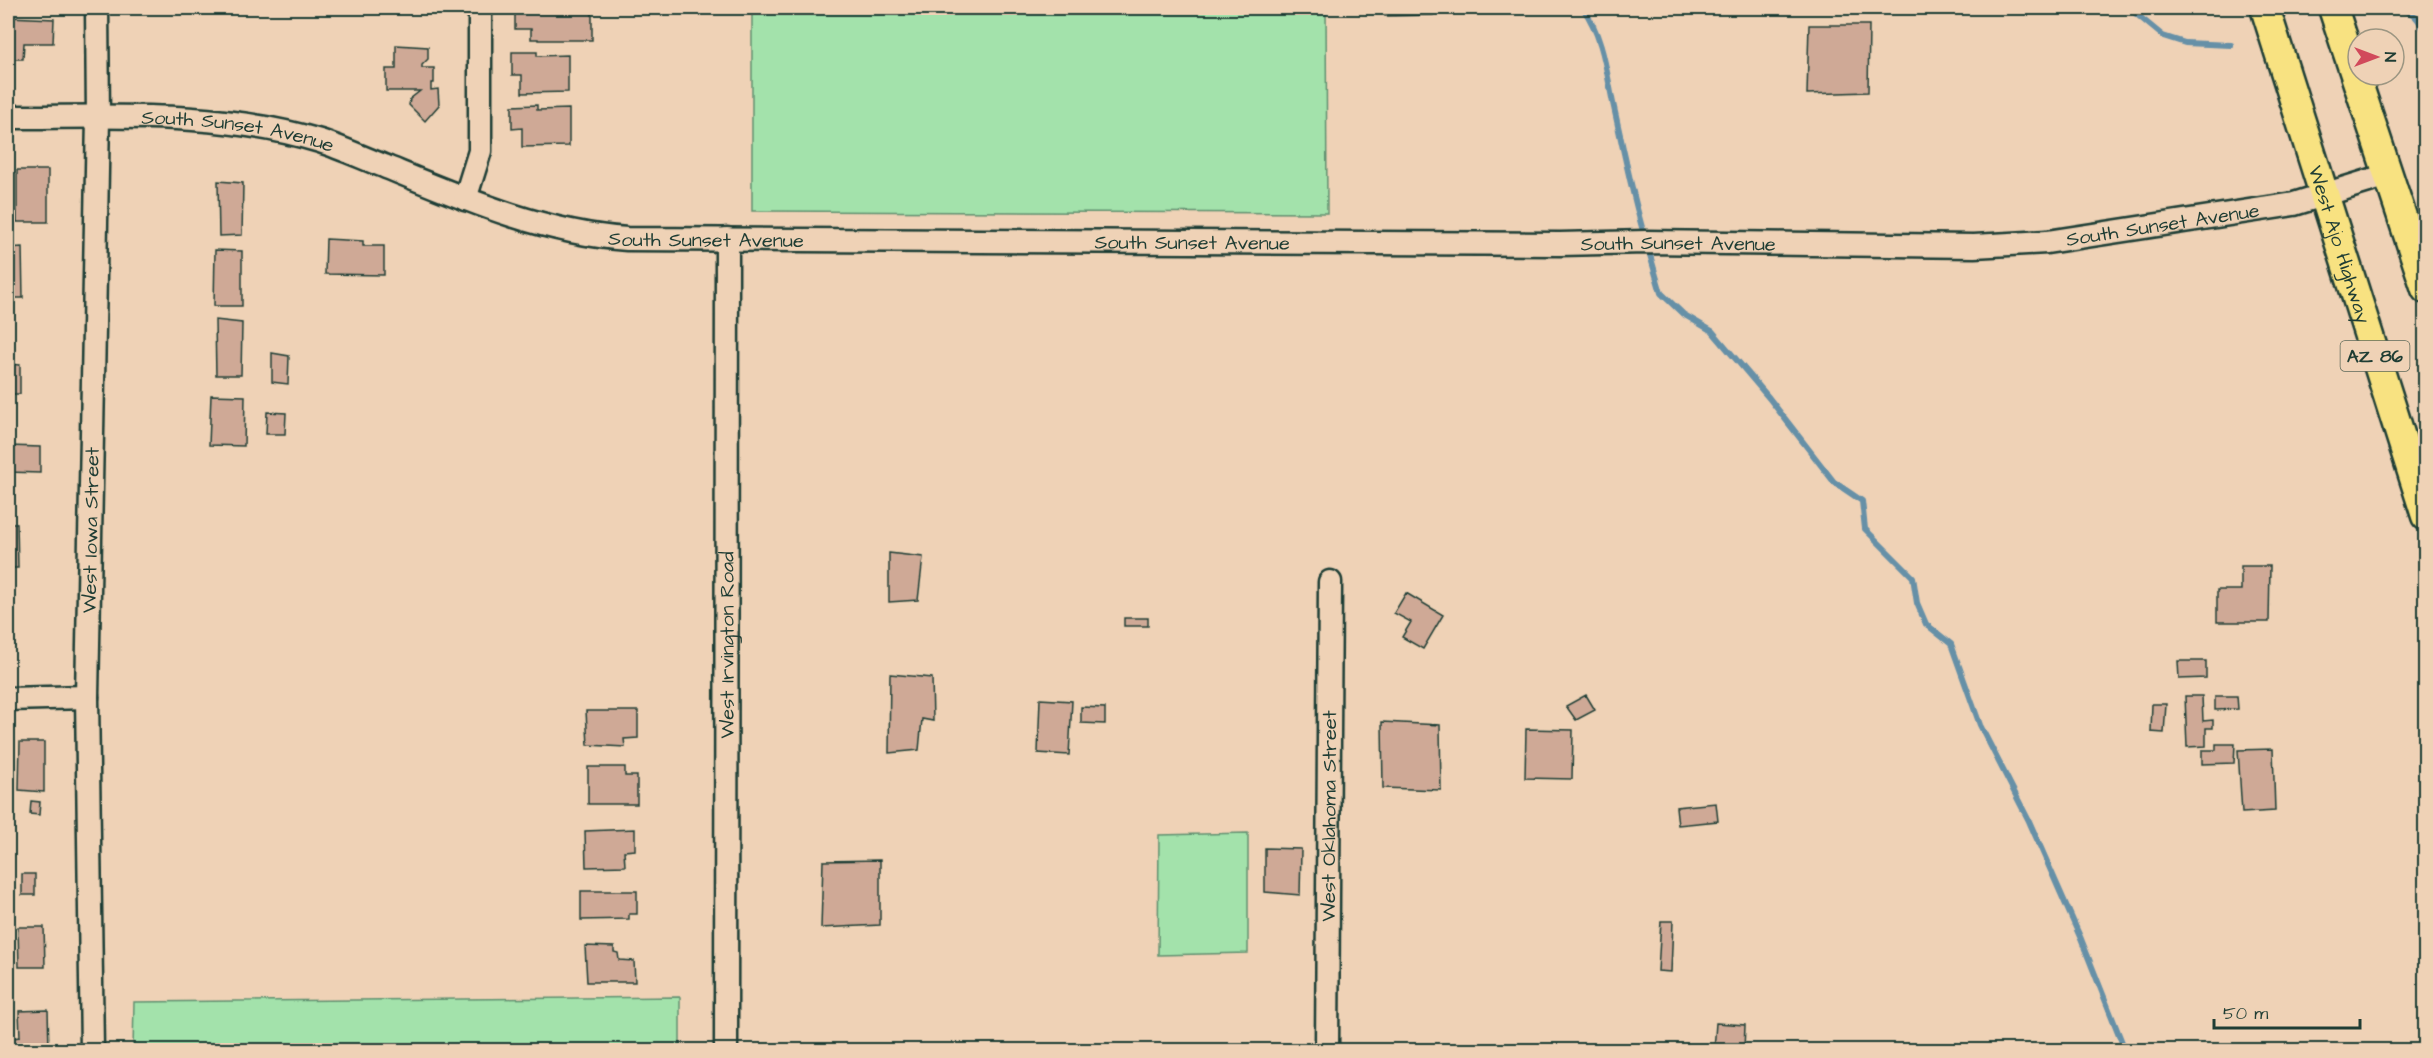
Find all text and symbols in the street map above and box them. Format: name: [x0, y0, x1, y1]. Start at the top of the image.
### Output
north arrow: [2346, 27, 2406, 87]
text: N: [2379, 52, 2401, 62]
street label: South Sunset Avenue: [141, 104, 338, 160]
street label: West Ajo Highway: [2301, 162, 2377, 327]
street label: South Sunset Avenue: [2064, 196, 2262, 254]
street label: South Sunset Avenue: [607, 224, 804, 255]
street label: South Sunset Avenue: [1094, 229, 1290, 258]
street label: South Sunset Avenue: [1580, 229, 1776, 259]
road number: AZ 86: [2340, 341, 2410, 371]
street label: West Iowa Street: [76, 447, 107, 613]
street label: West Irvington Road: [713, 552, 743, 738]
street label: West Oklahoma Street: [1315, 710, 1344, 922]
scale bar: [2214, 992, 2360, 1030]
text: 50 m: [2223, 1001, 2268, 1026]

